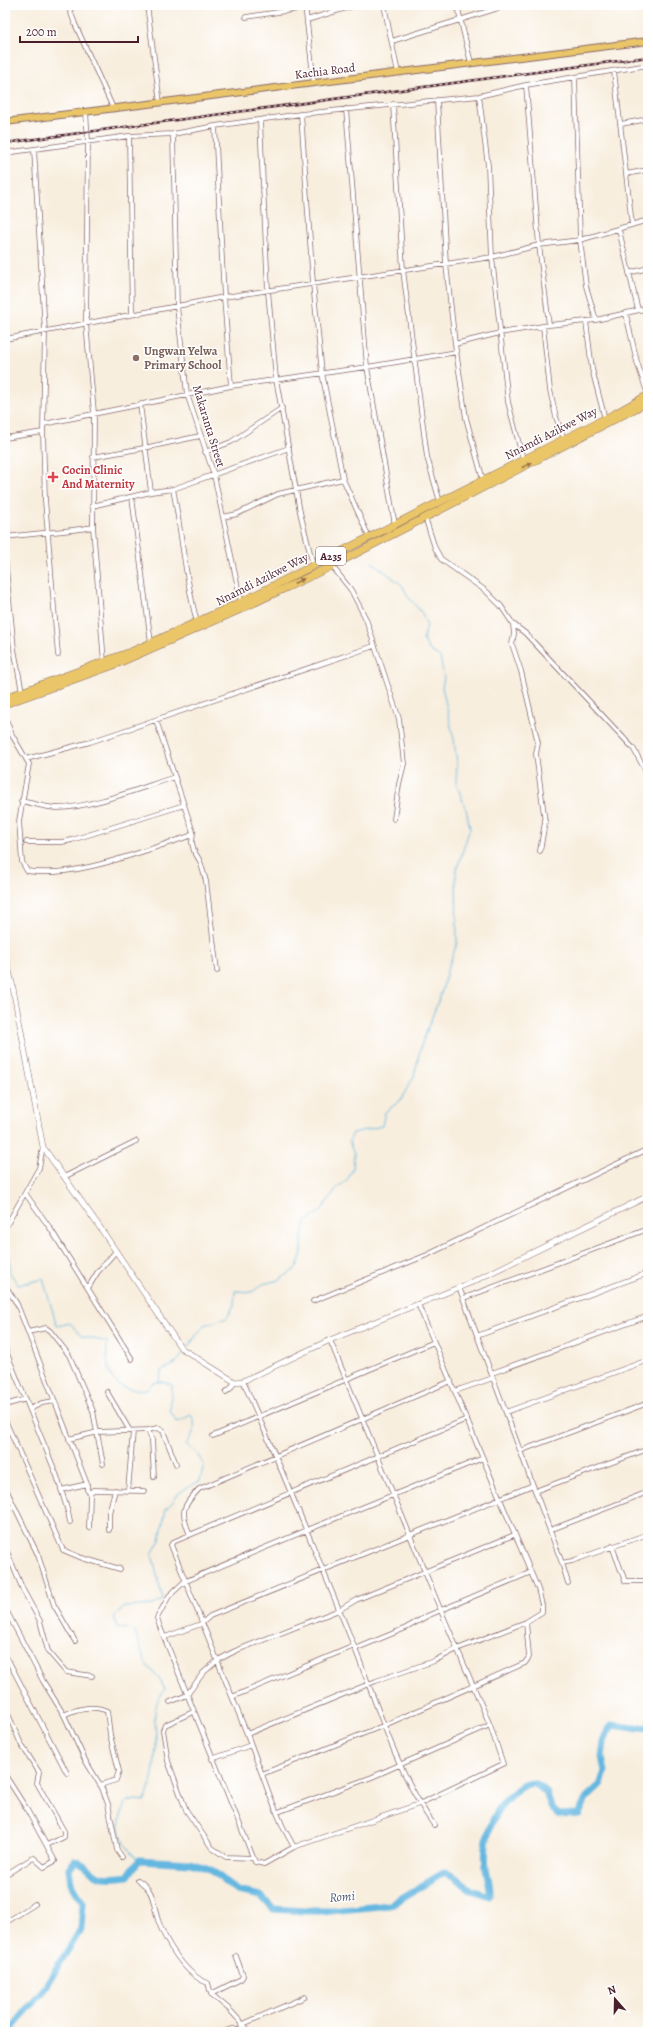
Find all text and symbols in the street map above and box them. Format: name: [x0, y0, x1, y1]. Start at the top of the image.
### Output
scale bar: [20, 18, 138, 44]
text: 200 m: [26, 24, 57, 40]
street label: Kachia Road: [294, 59, 357, 83]
place label: Ungwan Yelwa Primary School: [144, 343, 222, 373]
marker: Ungwan Yelwa Primary School: [131, 353, 141, 363]
street label: Makaranta Street: [189, 383, 229, 469]
street label: Nnamdi Azikwe Way: [502, 402, 601, 463]
one-way arrow: [521, 461, 533, 468]
place label: Cocin Clinic And Maternity: [61, 462, 135, 492]
marker: Cocin Clinic And Maternity: [47, 471, 59, 483]
road number: A235: [316, 547, 346, 565]
street label: Nnamdi Azikwe Way: [213, 548, 312, 609]
one-way arrow: [294, 578, 305, 584]
water label: Romi: [329, 1887, 356, 1906]
north arrow: [595, 1979, 635, 2019]
text: N: [605, 1982, 618, 1998]

